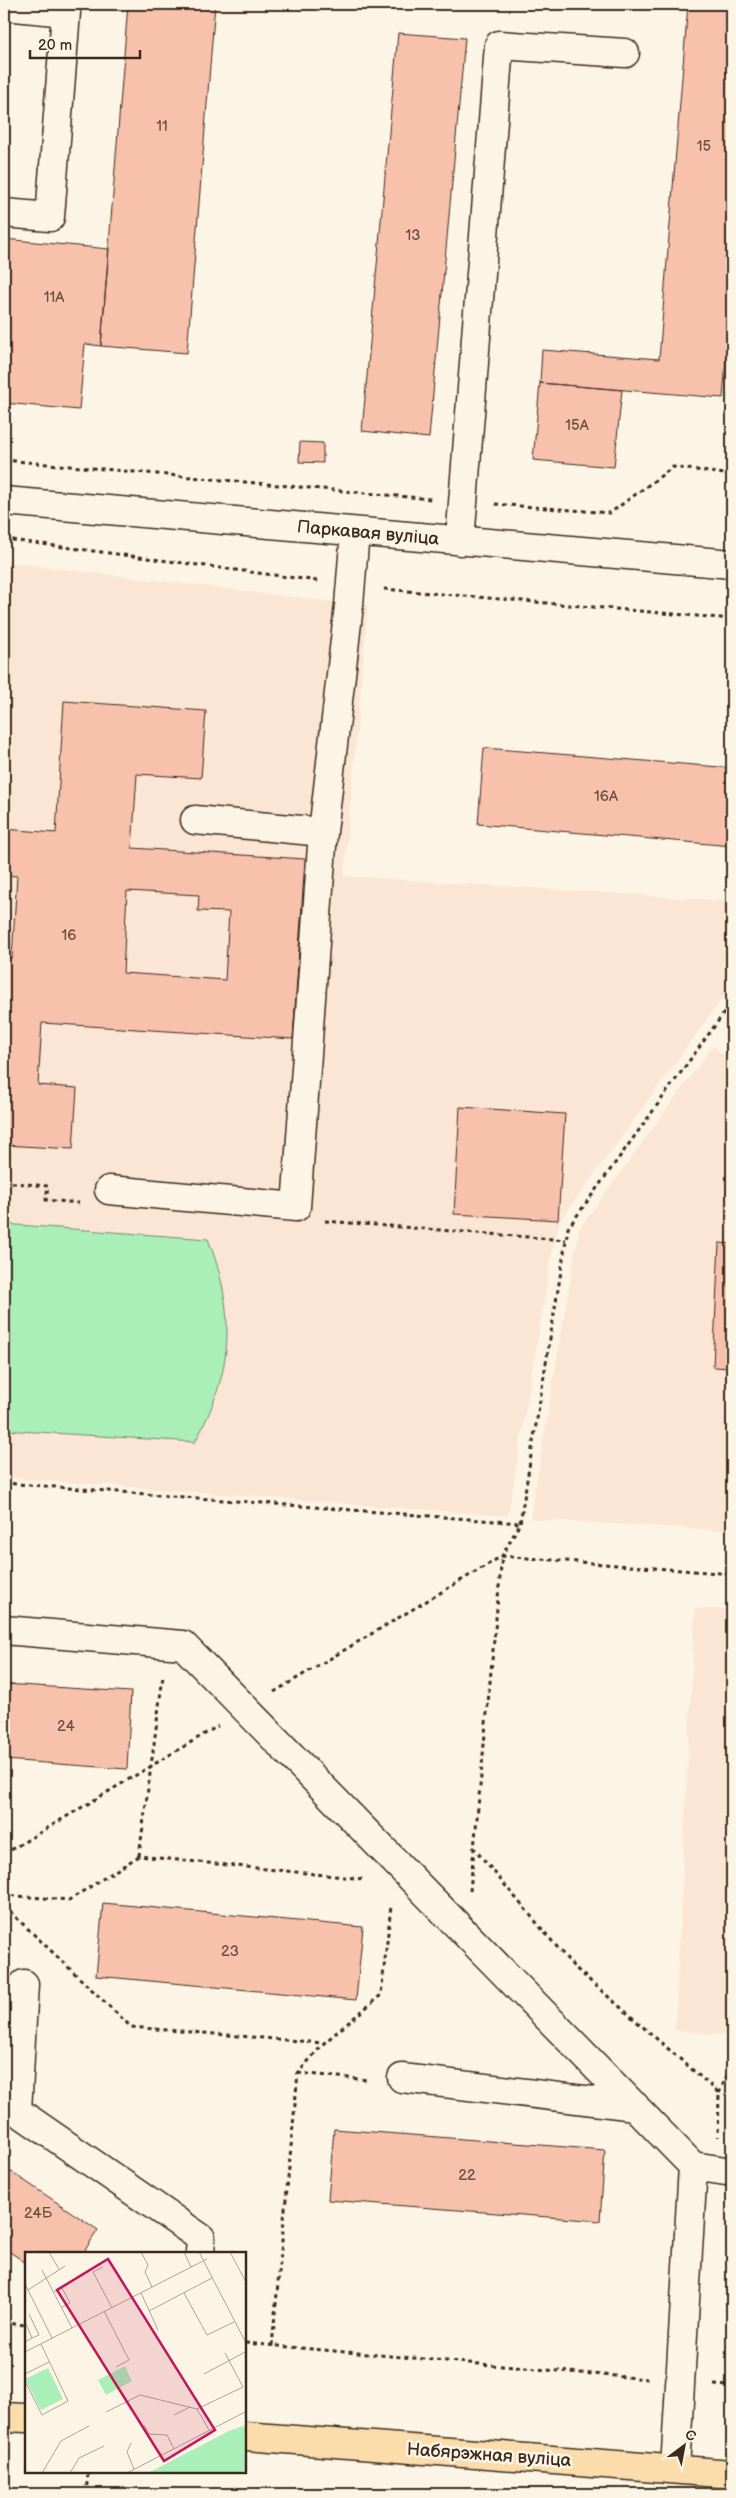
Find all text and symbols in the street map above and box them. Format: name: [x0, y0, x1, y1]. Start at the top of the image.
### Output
scale bar: [30, 28, 140, 60]
text: 20 m: [38, 36, 72, 55]
house number: 11: [156, 117, 168, 136]
house number: 15: [697, 137, 711, 156]
house number: 13: [405, 226, 421, 245]
house number: 11А: [44, 288, 65, 307]
house number: 15А: [565, 416, 590, 435]
street label: Паркавая вуліца: [296, 516, 440, 550]
house number: 16А: [594, 787, 619, 806]
house number: 16: [62, 926, 76, 945]
house number: 24: [57, 1717, 75, 1736]
house number: 23: [221, 1942, 239, 1961]
house number: 22: [458, 2166, 476, 2185]
house number: 24Б: [24, 2204, 53, 2223]
inset map: [25, 2252, 246, 2473]
north arrow: [658, 2420, 708, 2470]
text: С: [682, 2426, 699, 2445]
street label: Набярэжная вуліца: [406, 2439, 572, 2471]

